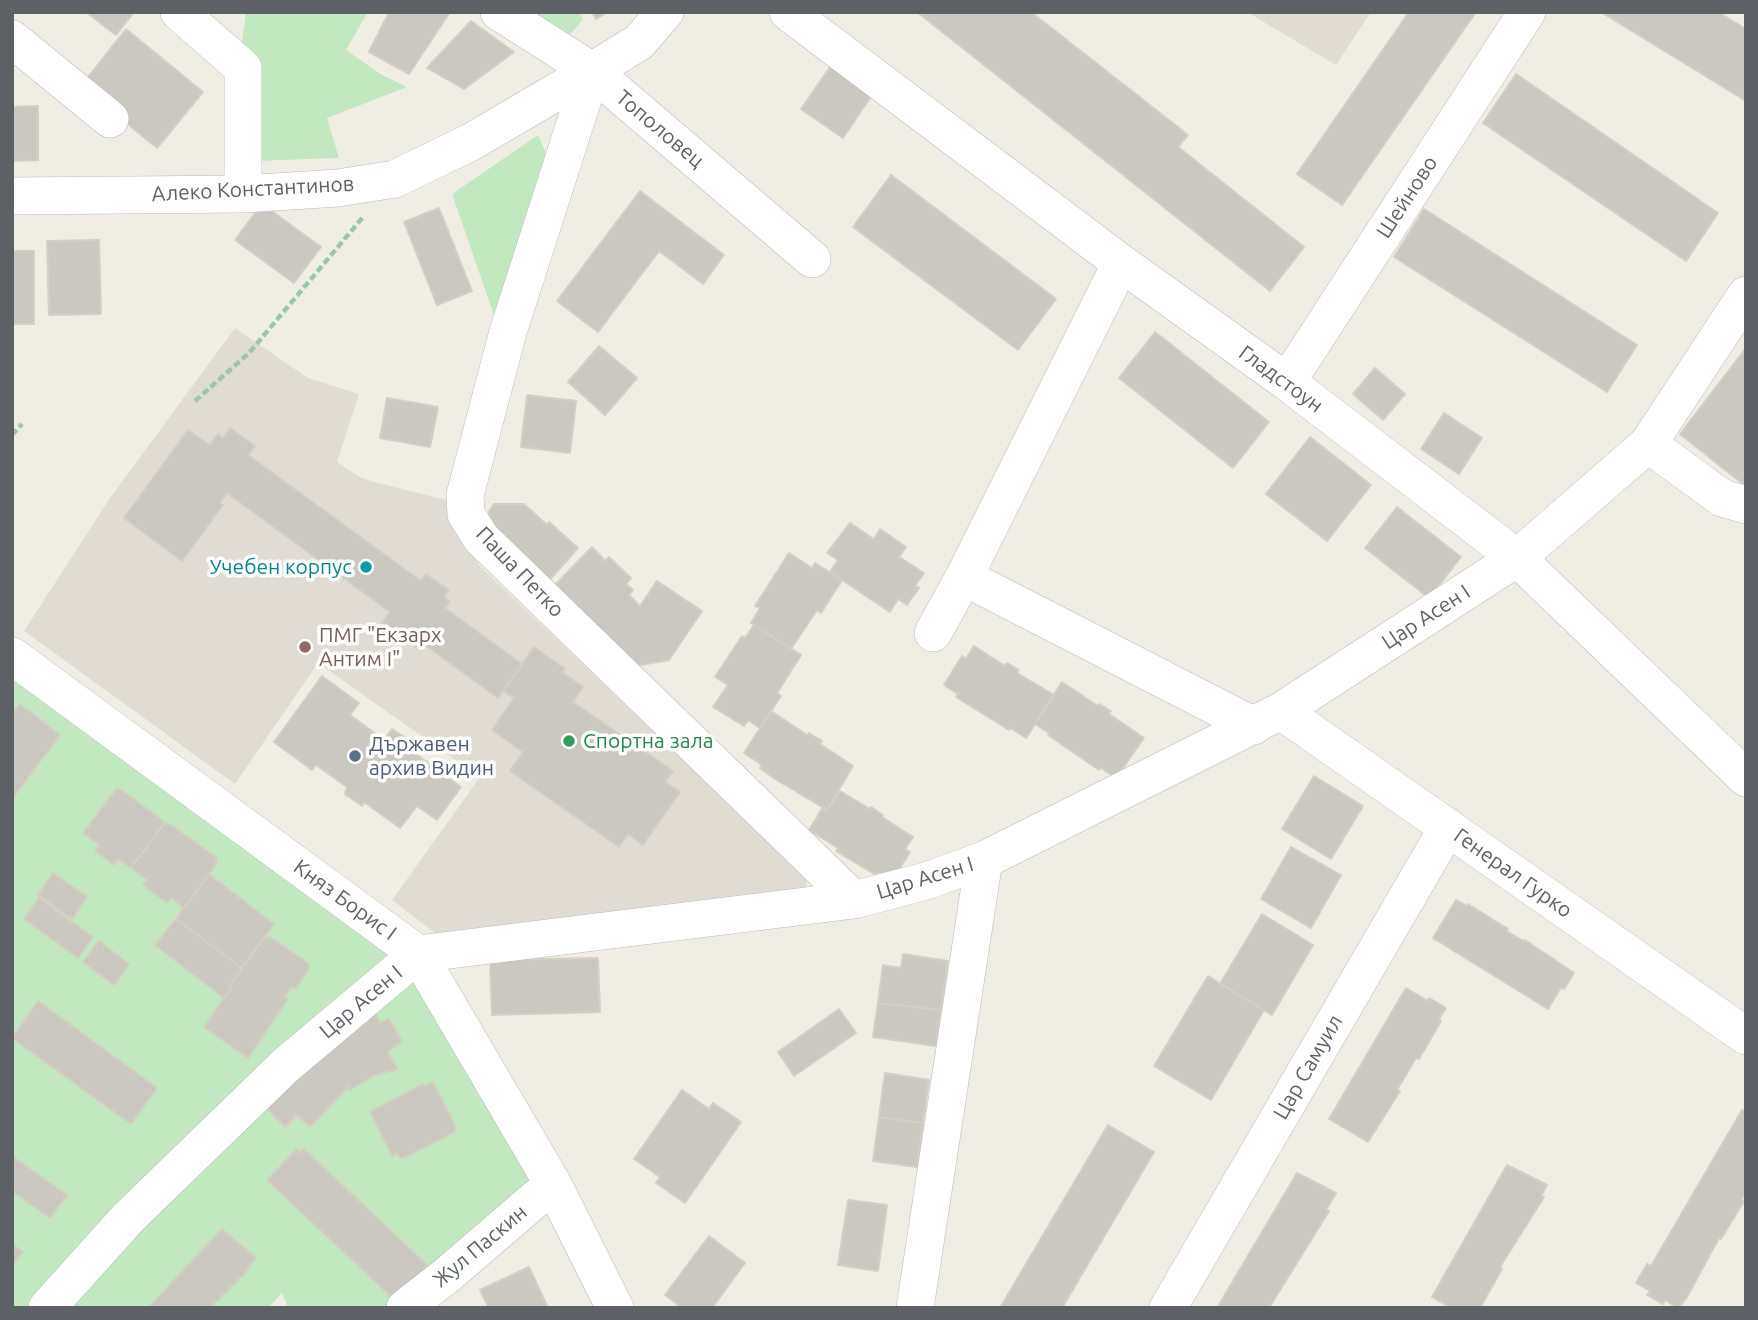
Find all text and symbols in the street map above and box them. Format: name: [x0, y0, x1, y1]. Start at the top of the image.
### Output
street label: Тополовец: [611, 85, 709, 173]
street label: Шейново: [1371, 151, 1443, 243]
street label: Алеко Константинов: [151, 171, 355, 207]
street label: Гладстоун: [1234, 340, 1328, 418]
street label: Паша Петко: [471, 522, 569, 622]
place label: Учебен корпус: [210, 554, 352, 580]
marker: Учебен корпус: [358, 559, 374, 575]
street label: Цар Асен I: [1377, 579, 1475, 655]
place label: ПМГ "Екзарх Антим I": [319, 622, 442, 672]
marker: ПМГ "Екзарх Антим I": [297, 639, 313, 655]
place label: Спортна зала: [583, 728, 714, 754]
place label: Държавен архив Видин: [369, 731, 494, 781]
marker: Спортна зала: [561, 733, 577, 749]
marker: Държавен архив Видин: [347, 748, 363, 764]
street label: Генерал Гурко: [1449, 823, 1577, 923]
street label: Цар Асен I: [873, 851, 977, 905]
street label: Княз Борис I: [289, 854, 401, 946]
street label: Цар Асен I: [315, 960, 407, 1044]
street label: Цар Самуил: [1268, 1010, 1348, 1124]
street label: Жул Паскин: [428, 1199, 532, 1293]

